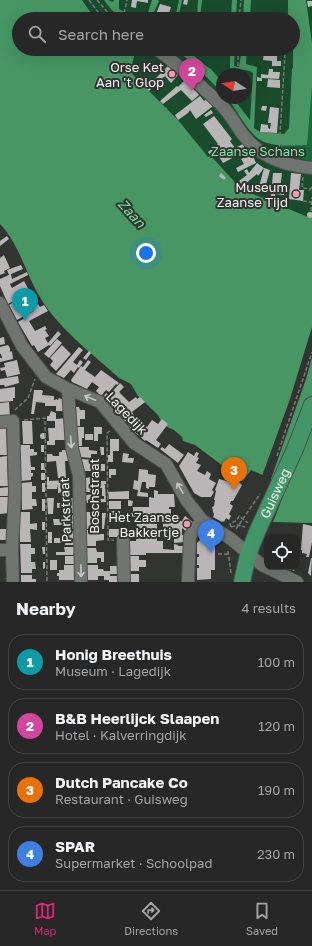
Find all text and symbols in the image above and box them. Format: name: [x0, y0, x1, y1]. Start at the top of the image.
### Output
search box: [12, 12, 300, 56]
icon: search: [26, 23, 48, 45]
text: Search here: [58, 25, 144, 43]
pin: 2: [179, 58, 205, 91]
place label: Orse Ket Aan 't Glop: [96, 59, 164, 90]
north arrow: [216, 68, 252, 104]
marker: Orse Ket Aan 't Glop: [167, 69, 177, 79]
park label: Zaanse Schans: [211, 143, 305, 159]
place label: Museum Zaanse Tijd: [217, 179, 288, 210]
marker: Museum Zaanse Tijd: [291, 189, 301, 199]
water label: Zaan: [115, 195, 150, 232]
your location: [136, 243, 156, 263]
pin: 1: [12, 288, 38, 321]
street label: Lagedijk: [103, 388, 152, 438]
one-way arrow: [84, 394, 96, 401]
one-way arrow: [68, 435, 75, 448]
pin: 3: [221, 457, 247, 490]
street label: Boschstraat: [86, 458, 102, 534]
street label: Guisweg: [256, 466, 293, 521]
street label: Parkstraat: [56, 477, 74, 543]
one-way arrow: [175, 482, 183, 494]
place label: Het Zaanse Bakkertje: [108, 509, 179, 540]
marker: Het Zaanse Bakkertje: [182, 519, 192, 529]
pin: 4: [198, 520, 224, 553]
map controls: [264, 534, 300, 570]
button: locate: [264, 534, 300, 570]
one-way arrow: [77, 564, 84, 577]
text: Nearby: [16, 598, 76, 619]
text: 4 results: [242, 600, 296, 616]
text: Honig Breethuis: [55, 645, 172, 663]
text: 1: [27, 654, 33, 670]
text: 100 m: [258, 654, 295, 670]
text: Museum · Lagedijk: [55, 663, 171, 679]
text: B&B Heerlijck Slaapen: [55, 709, 219, 727]
text: 2: [26, 718, 34, 734]
text: 120 m: [258, 718, 295, 734]
text: Hotel · Kalverringdijk: [55, 727, 187, 743]
text: Dutch Pancake Co: [55, 773, 188, 791]
text: 3: [26, 782, 34, 798]
text: 190 m: [258, 782, 295, 798]
text: Restaurant · Guisweg: [55, 791, 188, 807]
text: SPAR: [55, 837, 95, 855]
text: 4: [26, 846, 34, 862]
text: 230 m: [257, 846, 295, 862]
text: Supermarket · Schoolpad: [55, 855, 212, 871]
tab: Map: [34, 900, 56, 937]
tab: Directions: [124, 900, 178, 937]
tab: Saved: [246, 900, 278, 937]

